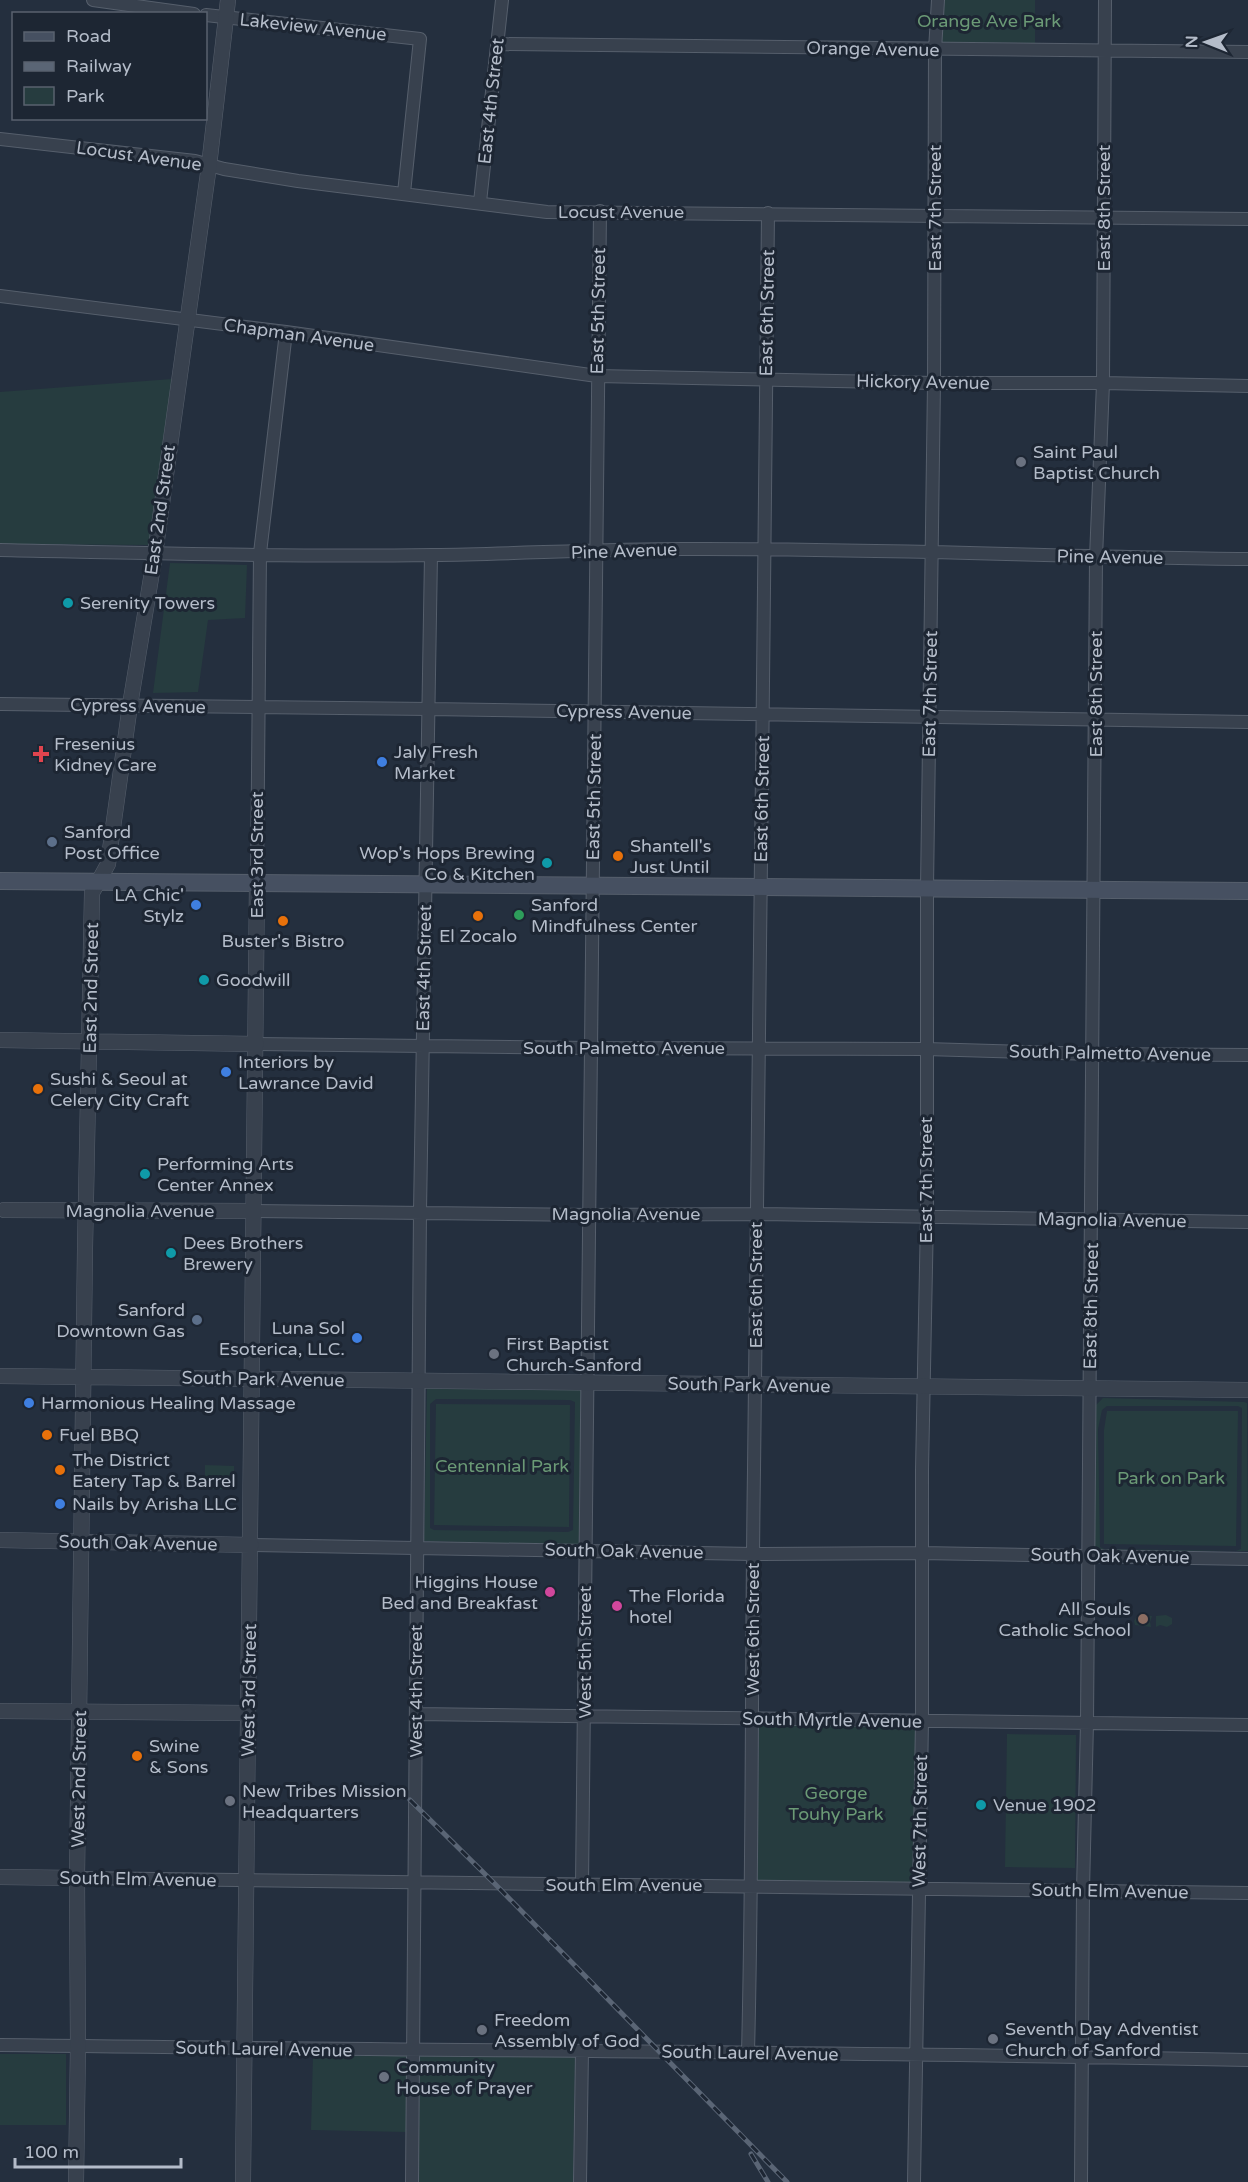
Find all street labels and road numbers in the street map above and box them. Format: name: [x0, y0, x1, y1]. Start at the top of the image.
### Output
street label: Lakeview Avenue: [238, 8, 388, 46]
street label: East 4th Street: [473, 37, 509, 165]
street label: Orange Avenue: [806, 37, 940, 61]
street label: Locust Avenue: [75, 136, 203, 176]
street label: East 7th Street: [924, 144, 946, 271]
street label: East 8th Street: [1093, 144, 1115, 271]
street label: Locust Avenue: [558, 201, 684, 223]
street label: East 5th Street: [586, 247, 610, 375]
street label: East 6th Street: [755, 249, 779, 377]
street label: Chapman Avenue: [222, 314, 376, 356]
street label: Hickory Avenue: [856, 370, 990, 394]
street label: East 2nd Street: [140, 443, 180, 577]
street label: Pine Avenue: [570, 538, 678, 564]
street label: Pine Avenue: [1056, 545, 1164, 569]
street label: East 7th Street: [918, 630, 942, 758]
street label: East 8th Street: [1085, 630, 1107, 757]
street label: Cypress Avenue: [70, 694, 206, 718]
street label: Cypress Avenue: [556, 700, 692, 724]
street label: East 5th Street: [582, 733, 606, 861]
street label: East 6th Street: [750, 735, 774, 863]
street label: East 3rd Street: [246, 791, 268, 919]
street label: East 4th Street: [412, 904, 436, 1032]
street label: East 2nd Street: [79, 922, 103, 1054]
street label: South Palmetto Avenue: [523, 1037, 725, 1059]
street label: South Palmetto Avenue: [1009, 1040, 1211, 1066]
street label: East 7th Street: [915, 1116, 937, 1243]
street label: Magnolia Avenue: [66, 1200, 214, 1222]
street label: Magnolia Avenue: [552, 1203, 700, 1225]
street label: Magnolia Avenue: [1037, 1208, 1187, 1232]
street label: East 6th Street: [745, 1221, 767, 1348]
street label: East 8th Street: [1079, 1242, 1103, 1370]
street label: South Park Avenue: [181, 1367, 345, 1391]
street label: South Park Avenue: [667, 1373, 831, 1397]
street label: South Oak Avenue: [58, 1531, 218, 1555]
street label: South Oak Avenue: [544, 1539, 704, 1563]
street label: South Oak Avenue: [1030, 1544, 1190, 1568]
street label: West 6th Street: [742, 1562, 764, 1695]
street label: West 5th Street: [574, 1585, 596, 1718]
street label: West 3rd Street: [237, 1623, 261, 1757]
street label: West 4th Street: [405, 1624, 427, 1757]
street label: South Myrtle Avenue: [742, 1707, 922, 1733]
street label: West 2nd Street: [67, 1710, 91, 1848]
street label: West 7th Street: [908, 1754, 932, 1888]
street label: South Elm Avenue: [59, 1867, 217, 1891]
street label: South Elm Avenue: [545, 1874, 703, 1896]
street label: South Elm Avenue: [1031, 1879, 1189, 1903]
street label: South Laurel Avenue: [175, 2036, 353, 2062]
street label: South Laurel Avenue: [661, 2040, 839, 2066]

